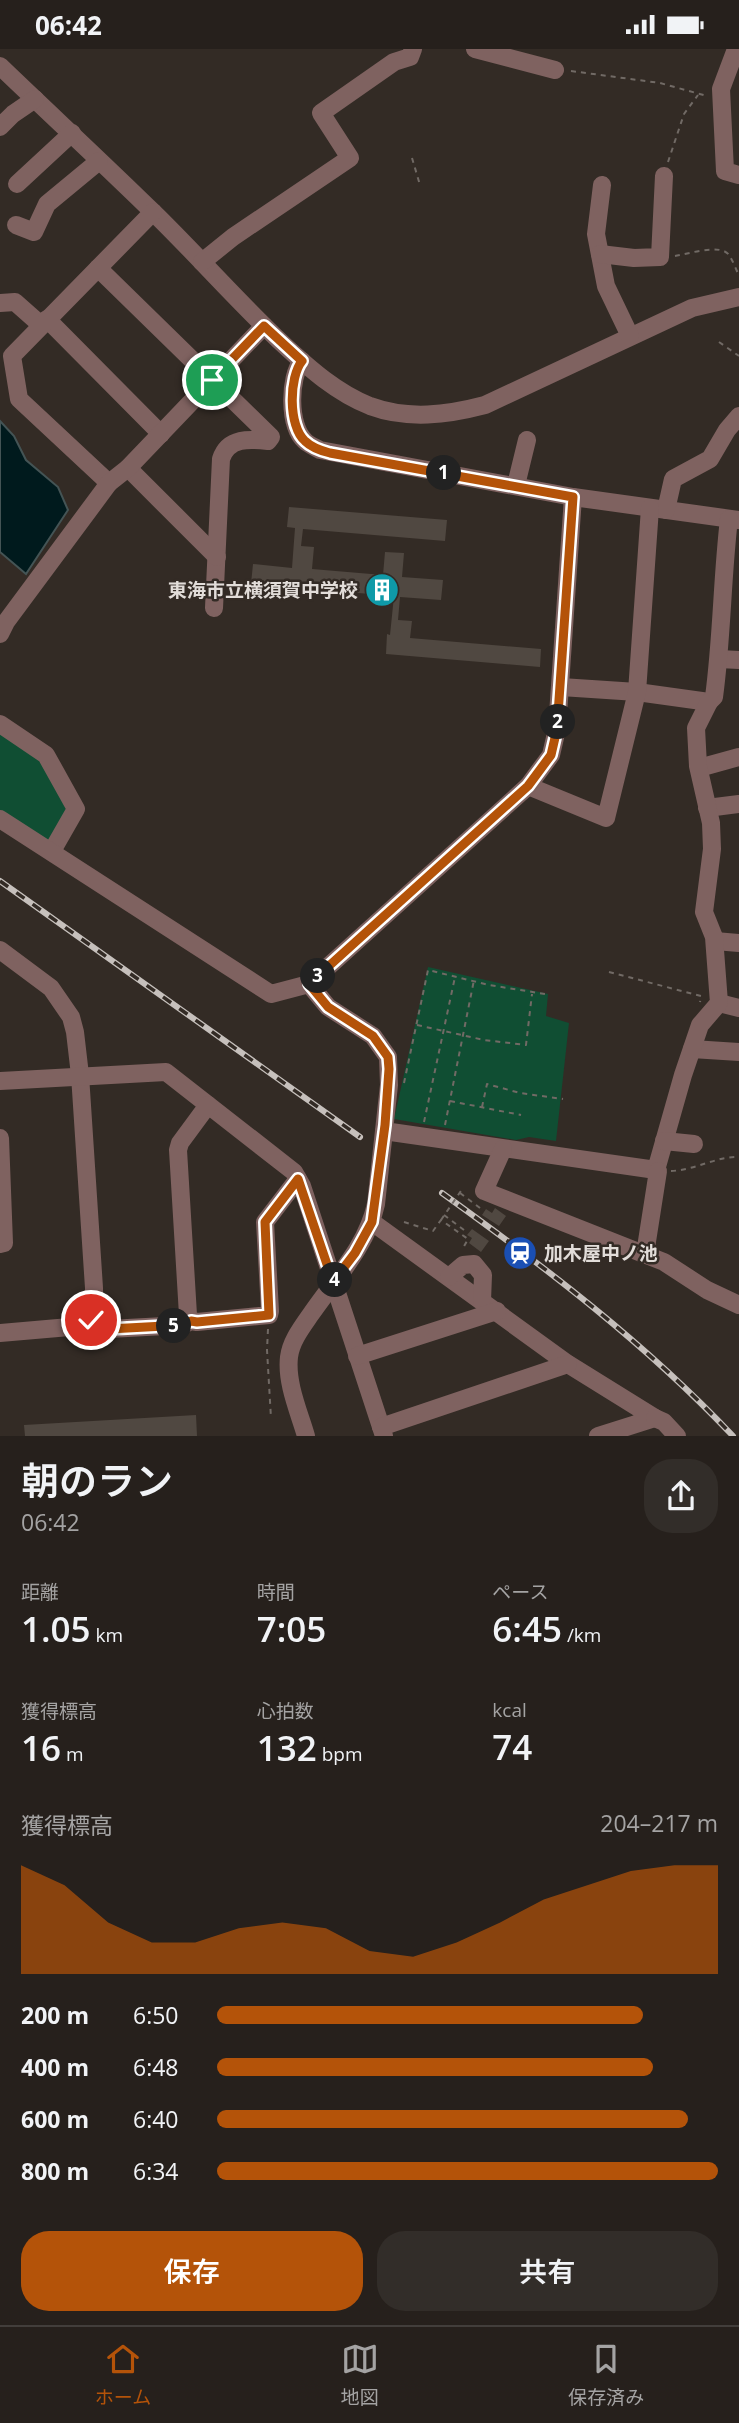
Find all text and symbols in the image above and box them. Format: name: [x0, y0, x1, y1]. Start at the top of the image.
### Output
text: 06:42: [35, 7, 102, 43]
pin: [182, 350, 242, 410]
icon: arrive: [193, 361, 231, 399]
pin: 1: [426, 455, 462, 491]
text: 1: [438, 459, 449, 485]
building icon: 東海市立横須賀中学校: [363, 571, 401, 609]
place label: 東海市立横須賀中学校: [168, 577, 358, 603]
pin: 2: [540, 705, 576, 739]
text: 2: [552, 708, 563, 734]
pin: 3: [300, 958, 336, 993]
text: 3: [312, 962, 323, 988]
station icon: 加木屋中ノ池: [501, 1234, 539, 1272]
place label: 加木屋中ノ池: [544, 1240, 658, 1266]
pin: 4: [318, 1263, 352, 1297]
text: 4: [329, 1266, 340, 1292]
pin: [61, 1290, 121, 1350]
icon: check: [72, 1301, 110, 1339]
pin: 5: [156, 1309, 192, 1343]
text: 5: [168, 1312, 179, 1338]
text: 朝のラン: [21, 1454, 173, 1506]
button: share: [644, 1459, 718, 1533]
text: 06:42: [21, 1506, 80, 1538]
text: 距離: [21, 1579, 59, 1605]
text: 時間: [257, 1579, 295, 1605]
text: ペース: [492, 1579, 548, 1605]
text: 1.05: [21, 1605, 91, 1652]
text: 7:05: [257, 1605, 326, 1652]
text: 6:45: [492, 1605, 562, 1652]
text: km: [91, 1622, 123, 1648]
text: /km: [562, 1622, 601, 1648]
text: kcal: [492, 1697, 527, 1723]
text: 獲得標高: [21, 1698, 97, 1724]
text: 心拍数: [257, 1698, 314, 1724]
text: 74: [492, 1723, 532, 1770]
text: 16: [21, 1724, 61, 1771]
text: 132: [257, 1724, 317, 1771]
text: m: [61, 1741, 84, 1767]
text: bpm: [317, 1741, 362, 1767]
text: 204–217 m: [600, 1807, 718, 1839]
text: 獲得標高: [21, 1809, 113, 1841]
text: 200 m: [21, 1999, 89, 2031]
text: 6:50: [133, 1999, 179, 2031]
text: 400 m: [21, 2051, 89, 2083]
text: 6:48: [133, 2051, 179, 2083]
text: 600 m: [21, 2103, 89, 2135]
text: 6:40: [133, 2103, 179, 2135]
text: 800 m: [21, 2155, 89, 2187]
text: 6:34: [133, 2155, 179, 2187]
button: 保存: [21, 2231, 363, 2311]
button: 共有: [377, 2231, 718, 2311]
tab: ホーム: [95, 2340, 151, 2410]
tab: 地図: [341, 2340, 379, 2410]
tab: 保存済み: [568, 2340, 644, 2410]

